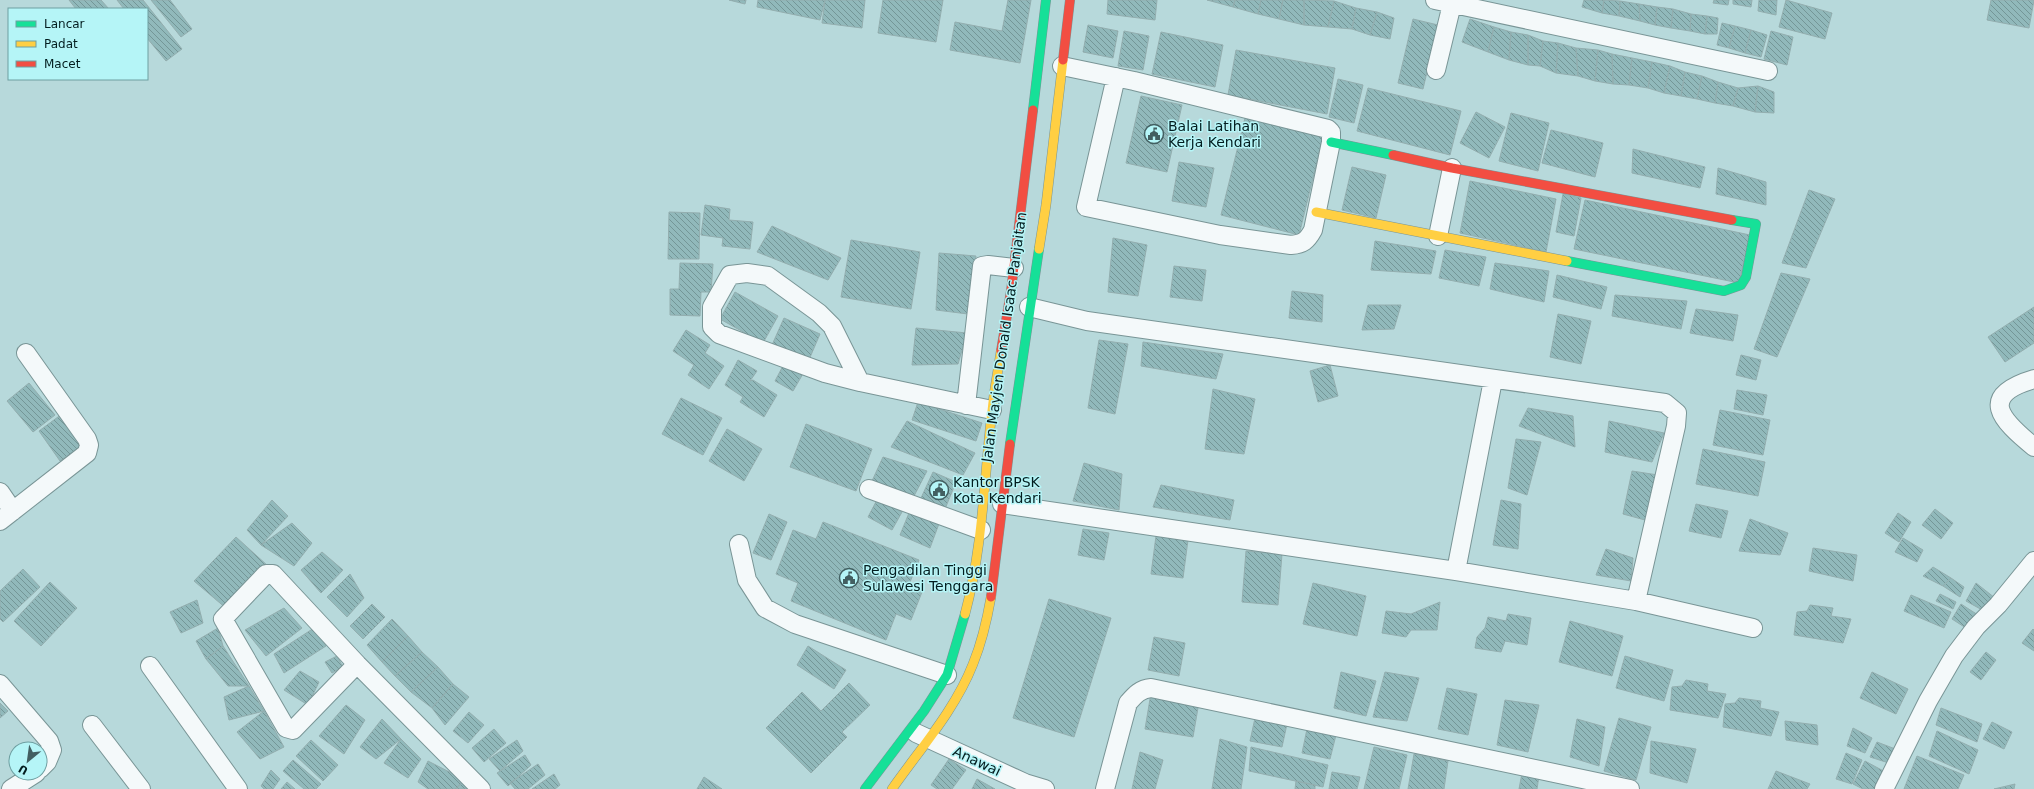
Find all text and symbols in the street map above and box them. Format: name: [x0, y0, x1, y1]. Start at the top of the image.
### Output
legend: [8, 8, 148, 80]
text: Lancar: [44, 17, 85, 31]
text: Padat: [44, 37, 78, 51]
text: Macet: [44, 57, 81, 71]
place label: Balai Latihan Kerja Kendari: [1168, 118, 1261, 150]
public building icon: Balai Latihan Kerja Kendari: [1143, 123, 1165, 145]
street label: Jalan Mayjen Donald Isaac Panjaitan: [978, 211, 1029, 464]
place label: Kantor BPSK Kota Kendari: [953, 474, 1042, 506]
public building icon: Kantor BPSK Kota Kendari: [928, 479, 950, 501]
place label: Pengadilan Tinggi Sulawesi Tenggara: [863, 562, 993, 594]
public building icon: Pengadilan Tinggi Sulawesi Tenggara: [838, 567, 860, 589]
north arrow: [8, 741, 48, 781]
street label: Anawai: [951, 743, 1003, 779]
text: U: [16, 761, 30, 777]

